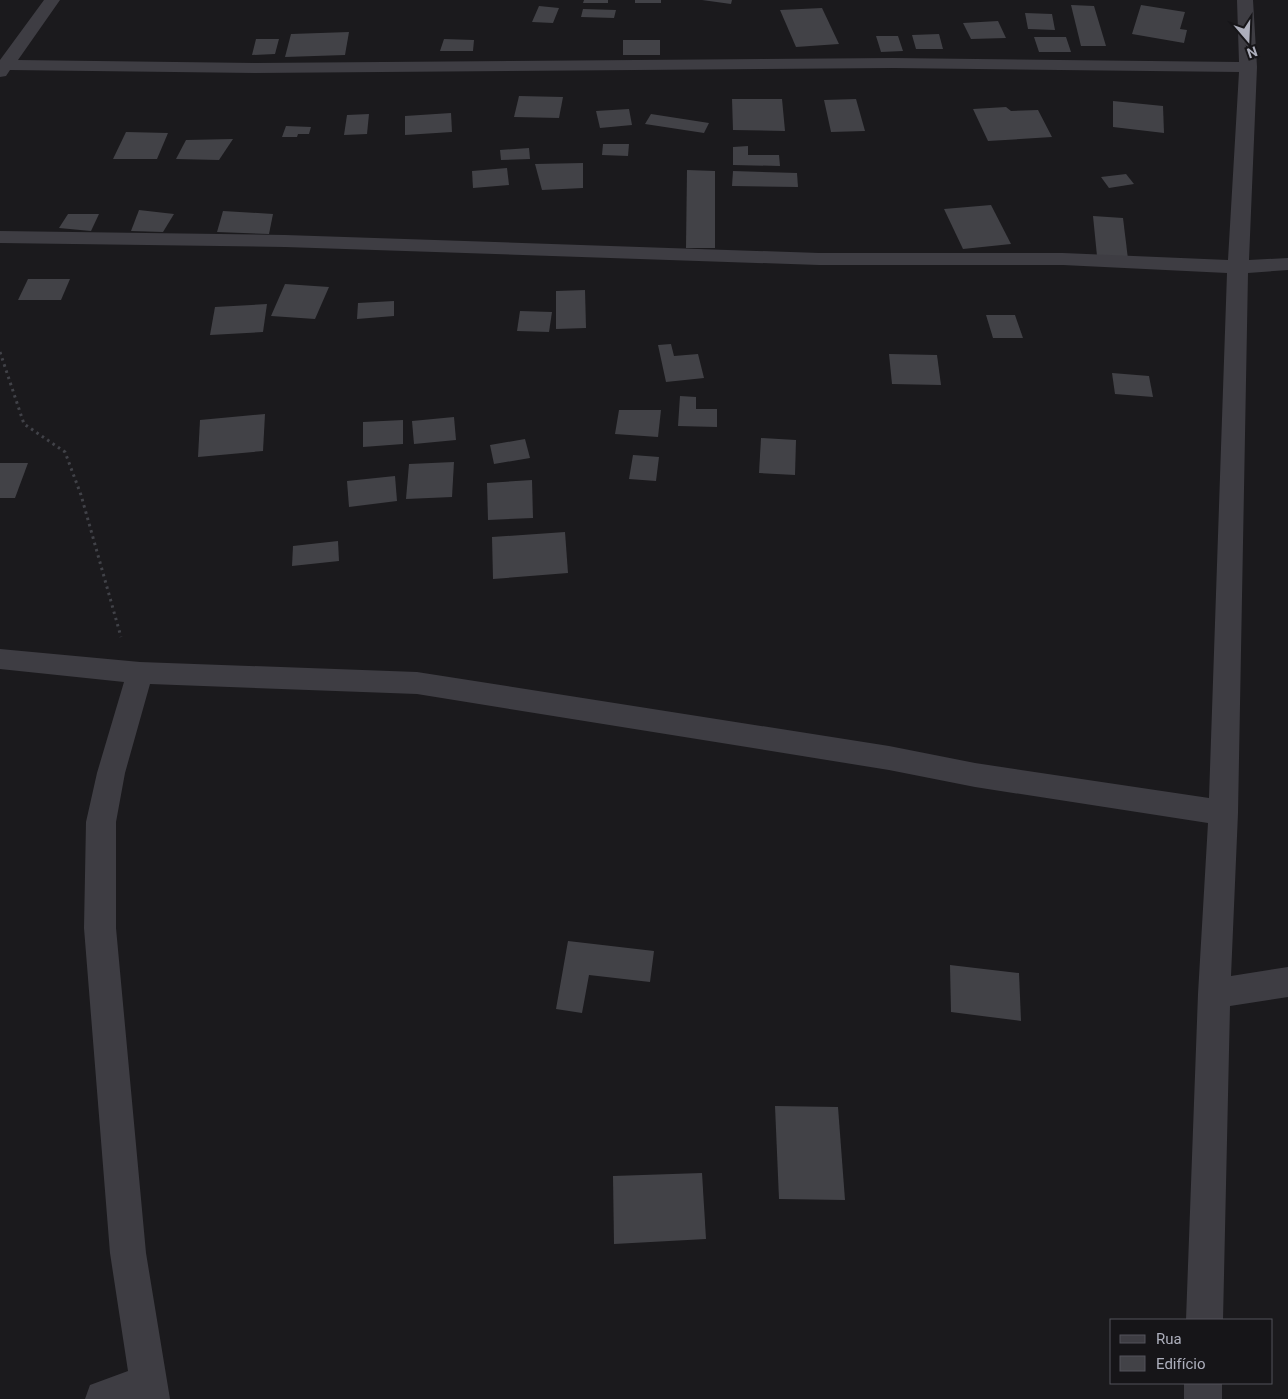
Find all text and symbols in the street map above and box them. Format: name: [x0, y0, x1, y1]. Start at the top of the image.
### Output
north arrow: [1223, 15, 1273, 65]
text: N: [1245, 43, 1260, 61]
legend: [1110, 1319, 1273, 1384]
text: Rua: [1156, 1330, 1182, 1348]
text: Edifício: [1156, 1355, 1205, 1373]

